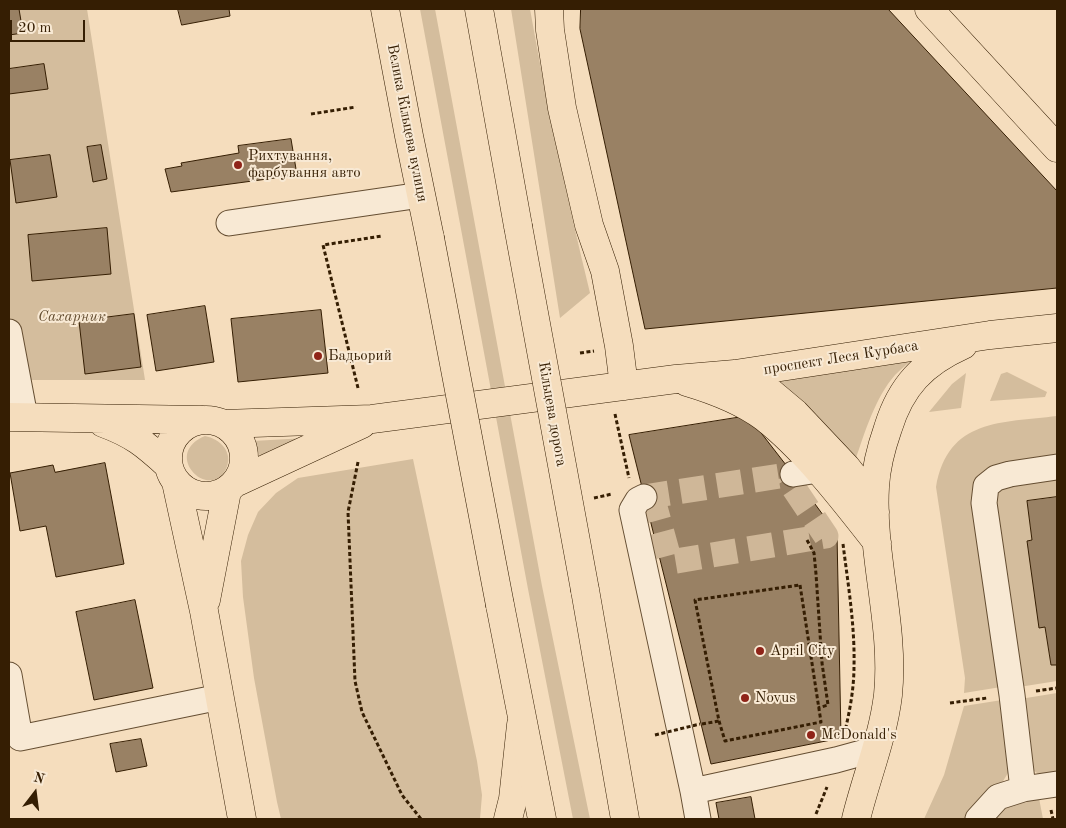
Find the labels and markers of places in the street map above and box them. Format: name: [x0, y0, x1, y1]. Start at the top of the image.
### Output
place label: Рихтування, фарбування авто: [248, 147, 361, 182]
marker: Рихтування, фарбування авто: [232, 159, 244, 171]
place label: Бадьорий: [328, 347, 392, 365]
marker: Бадьорий: [312, 350, 324, 362]
place label: April City: [770, 642, 835, 660]
marker: April City: [754, 645, 766, 657]
place label: Novus: [755, 689, 796, 707]
marker: Novus: [739, 692, 751, 704]
place label: McDonald's: [821, 726, 897, 744]
marker: McDonald's: [805, 729, 817, 741]

